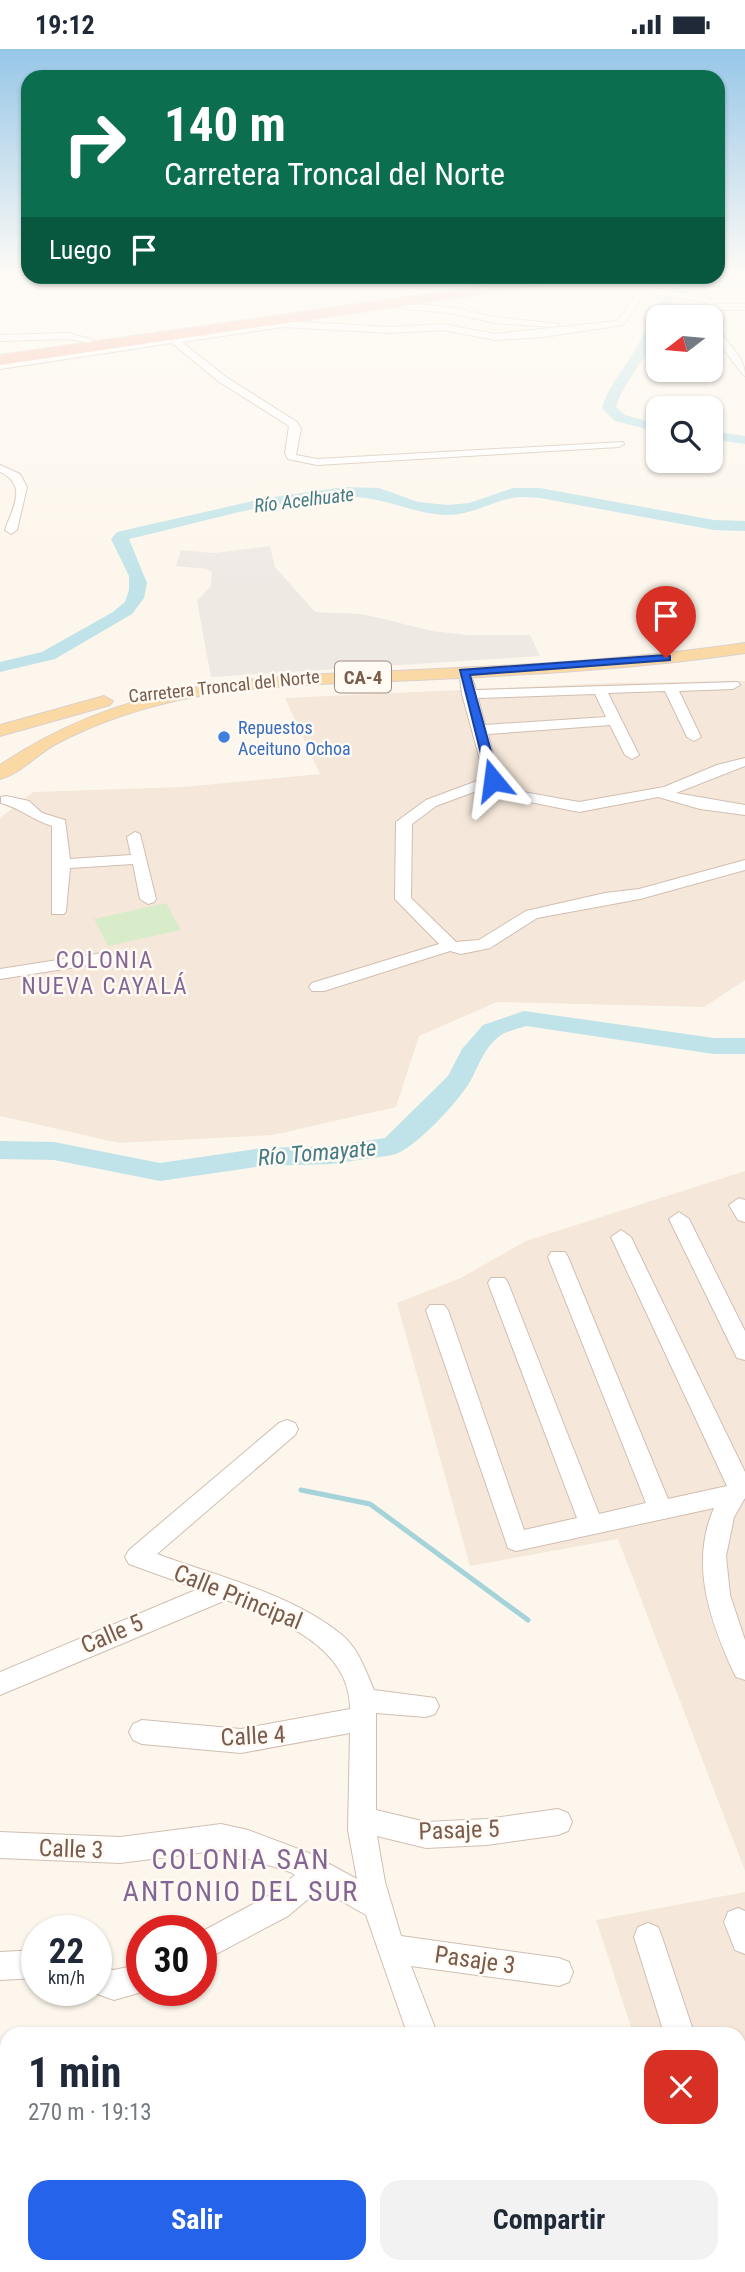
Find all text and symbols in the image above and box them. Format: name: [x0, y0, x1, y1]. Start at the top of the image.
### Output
text: 19:12: [35, 10, 95, 40]
text: 140 m: [164, 96, 286, 153]
icon: right: [49, 98, 140, 189]
text: Carretera Troncal del Norte: [164, 155, 505, 193]
icon: arrive: [125, 231, 163, 269]
text: Luego: [49, 235, 111, 265]
north arrow: [646, 305, 723, 381]
map controls: [646, 305, 723, 473]
button: search: [646, 396, 723, 473]
water label: Río Acelhuate: [253, 482, 355, 518]
pin: [636, 586, 696, 658]
icon: arrive: [647, 597, 685, 635]
road number: CA-4: [335, 661, 391, 692]
street label: Carretera Troncal del Norte: [128, 666, 320, 706]
place label: Repuestos Aceituno Ochoa: [238, 717, 351, 759]
marker: Repuestos Aceituno Ochoa: [216, 729, 232, 745]
position arrow: [456, 743, 530, 817]
district label: COLONIA NUEVA CAYALÁ: [21, 947, 189, 1000]
water label: Río Tomayate: [257, 1134, 377, 1172]
street label: Calle Principal: [170, 1559, 306, 1635]
street label: Calle 5: [77, 1608, 147, 1660]
street label: Calle 4: [220, 1720, 286, 1752]
street label: Pasaje 5: [418, 1815, 500, 1845]
street label: Calle 3: [38, 1834, 104, 1864]
district label: COLONIA SAN ANTONIO DEL SUR: [123, 1843, 359, 1908]
speed limit sign: 30: [126, 1915, 217, 2006]
text: 22: [49, 1931, 84, 1972]
street label: Pasaje 3: [433, 1940, 517, 1980]
text: km/h: [48, 1967, 85, 1988]
text: 1 min: [28, 2048, 121, 2097]
button: close: [644, 2050, 718, 2124]
text: 270 m · 19:13: [28, 2099, 152, 2126]
button: Salir: [28, 2180, 366, 2260]
button: Compartir: [380, 2180, 718, 2260]

